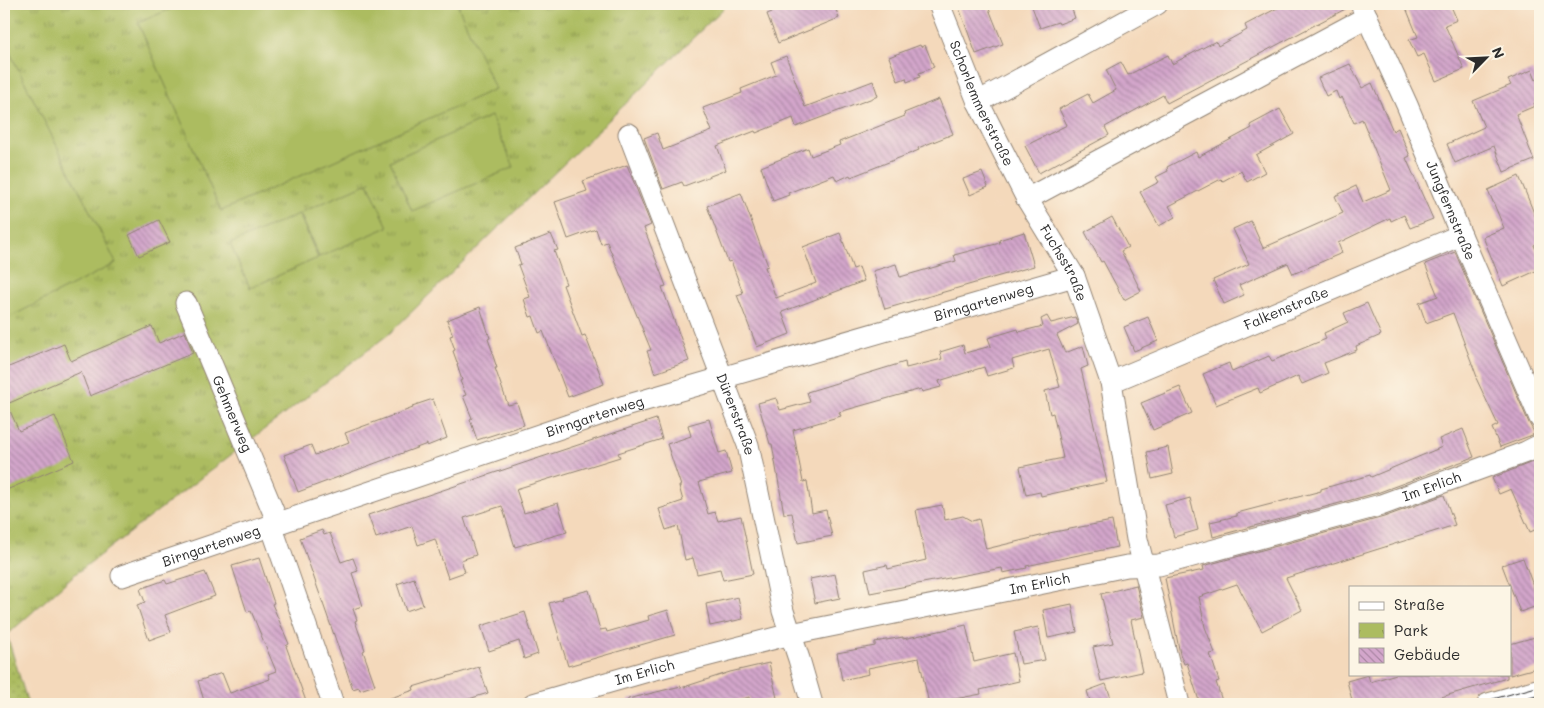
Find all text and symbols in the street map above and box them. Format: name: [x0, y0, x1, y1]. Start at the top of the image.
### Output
north arrow: [1462, 32, 1512, 82]
street label: Schorlemmerstraße: [945, 38, 1019, 169]
text: N: [1487, 44, 1509, 61]
street label: Jungfernstraße: [1422, 157, 1481, 263]
street label: Fuchsstraße: [1036, 221, 1092, 304]
street label: Birngartenweg: [932, 278, 1035, 325]
street label: Falkenstraße: [1241, 282, 1331, 334]
street label: Dürerstraße: [712, 370, 760, 457]
street label: Gehmerweg: [208, 372, 257, 455]
street label: Birngartenweg: [543, 391, 646, 441]
street label: Im Erlich: [1400, 467, 1463, 505]
street label: Birngartenweg: [160, 520, 262, 571]
street label: Im Erlich: [1008, 568, 1071, 599]
legend: [1349, 586, 1512, 676]
text: Straße: [1394, 594, 1445, 614]
text: Park: [1394, 620, 1428, 640]
text: Gebäude: [1394, 644, 1460, 664]
street label: Im Erlich: [613, 654, 676, 689]

